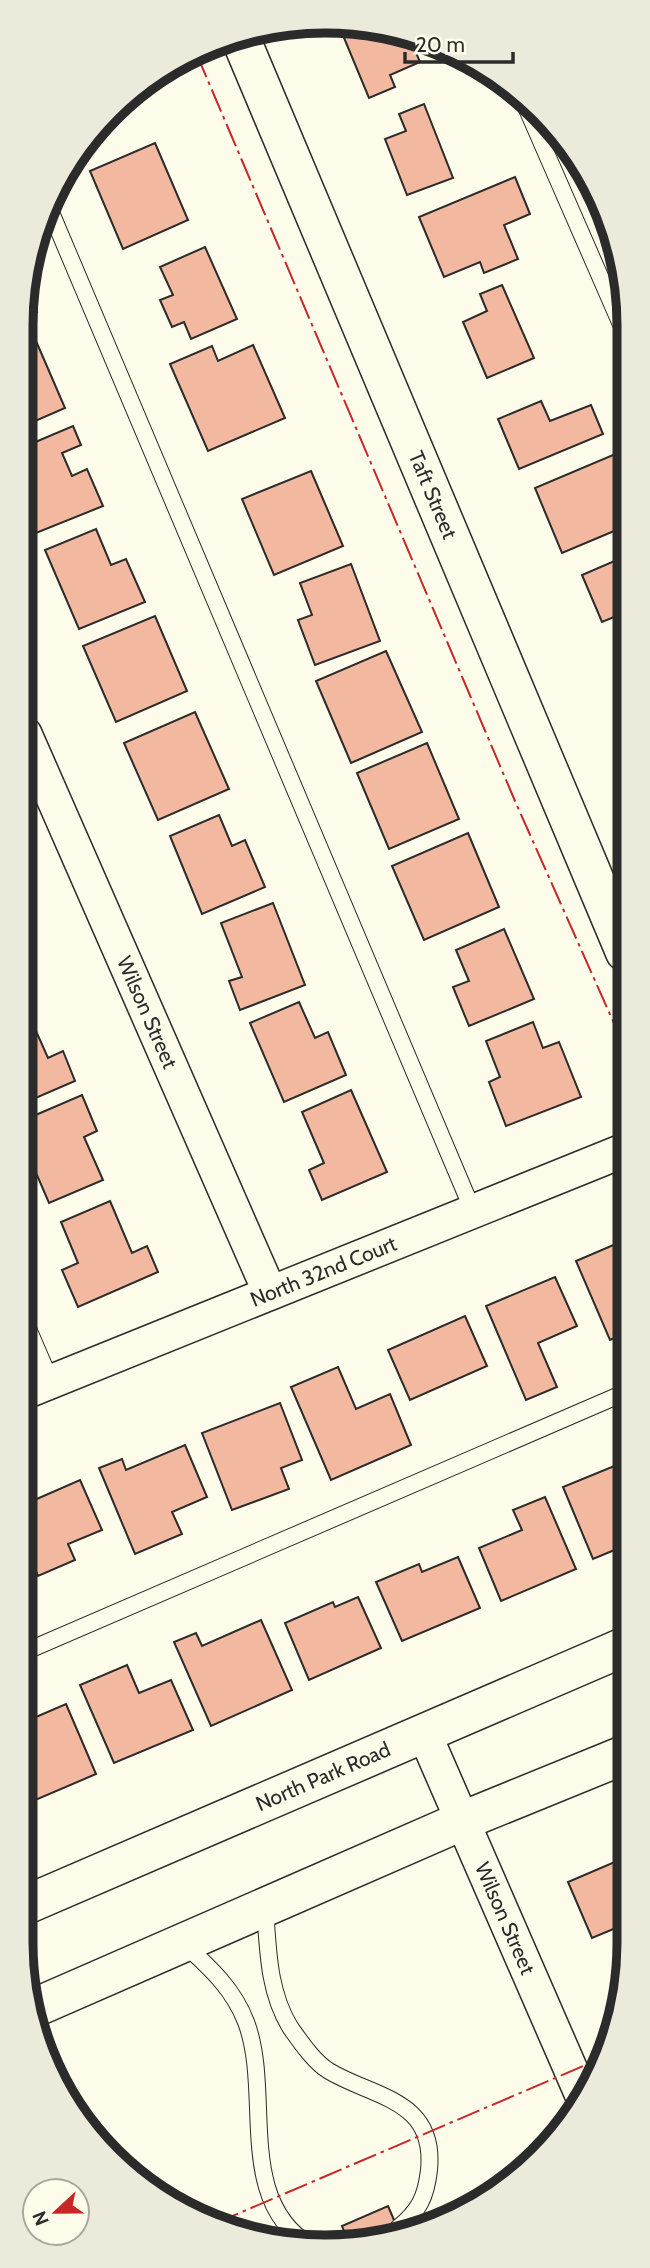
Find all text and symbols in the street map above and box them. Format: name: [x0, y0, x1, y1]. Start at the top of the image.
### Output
scale bar: [405, 21, 514, 65]
text: 20 m: [416, 32, 465, 57]
street label: Taft Street: [404, 447, 463, 542]
street label: Wilson Street: [112, 952, 183, 1072]
street label: North 32nd Court: [247, 1231, 400, 1312]
street label: North Park Road: [252, 1736, 394, 1816]
street label: Wilson Street: [470, 1858, 541, 1978]
north arrow: [21, 2177, 91, 2247]
text: N: [28, 2208, 54, 2229]

